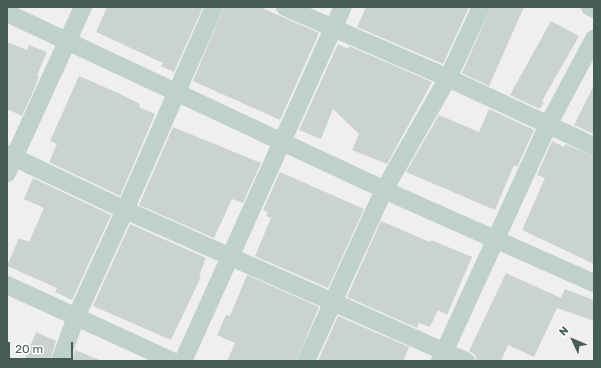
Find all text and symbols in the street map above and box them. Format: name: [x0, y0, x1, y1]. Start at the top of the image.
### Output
north arrow: [553, 320, 593, 360]
text: N: [557, 324, 571, 339]
scale bar: [10, 334, 75, 360]
text: 20 m: [15, 342, 43, 356]

